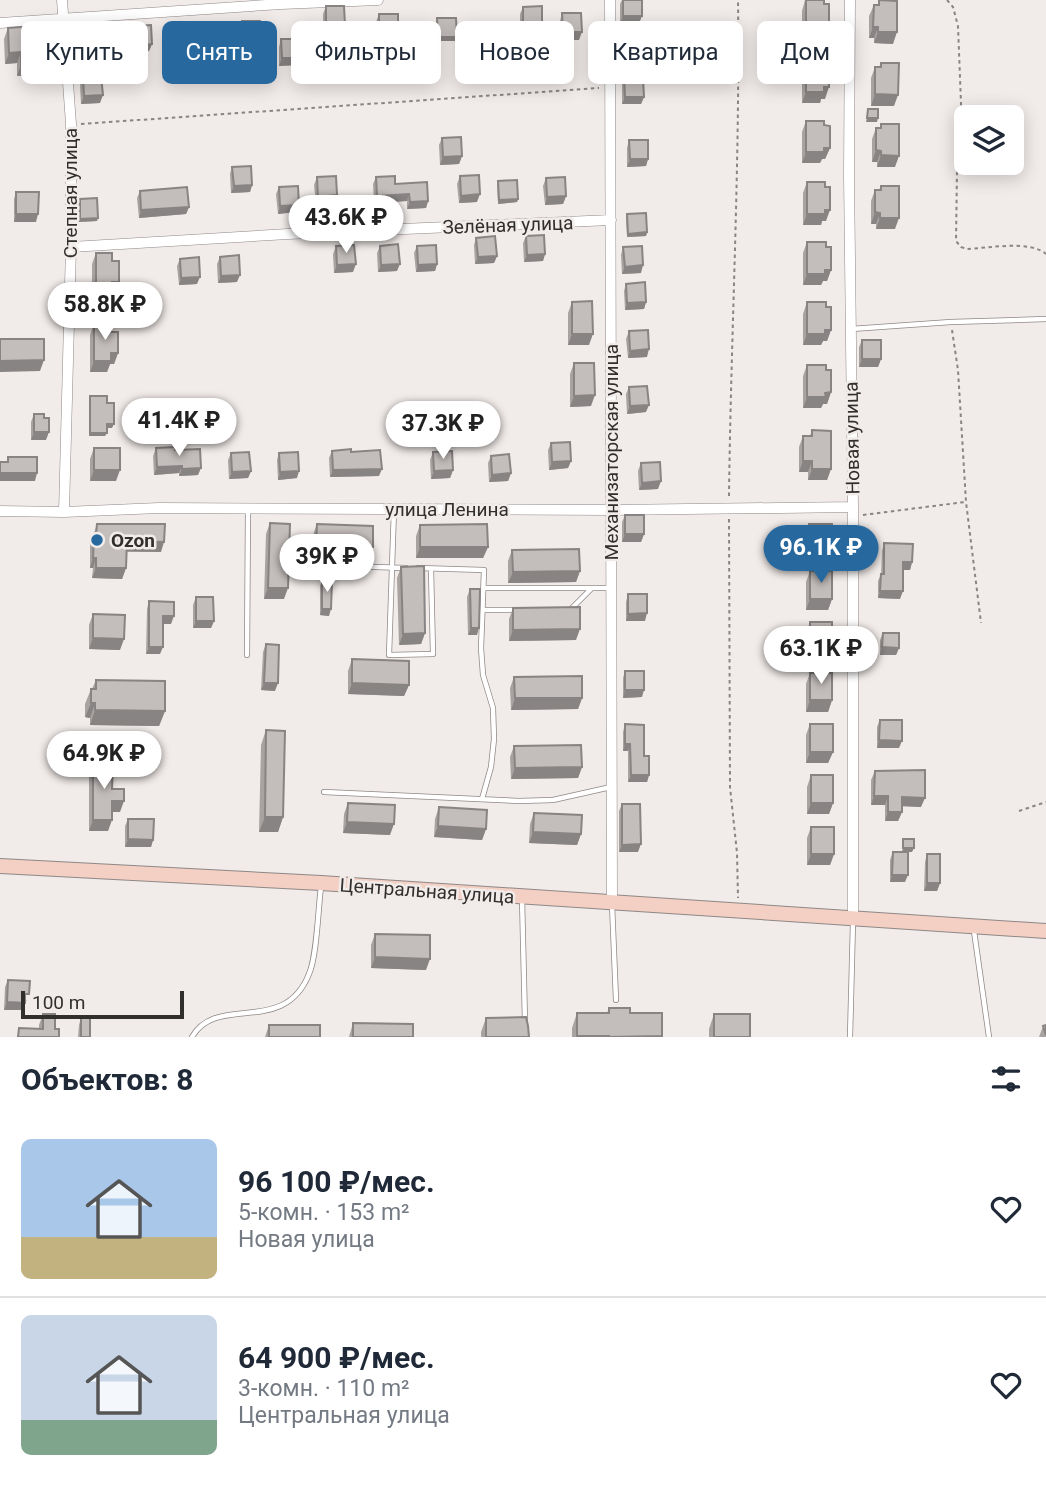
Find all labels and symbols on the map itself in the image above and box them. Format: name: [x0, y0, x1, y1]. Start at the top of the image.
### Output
street label: Степная улица: [59, 128, 82, 258]
pin: 43.6K ₽: [281, 196, 411, 255]
street label: Зелёная улица: [442, 211, 574, 239]
pin: 58.8K ₽: [40, 282, 170, 342]
street label: Механизаторская улица: [600, 344, 623, 560]
street label: Новая улица: [840, 381, 864, 495]
pin: 41.4K ₽: [114, 398, 244, 458]
pin: 37.3K ₽: [378, 402, 508, 461]
street label: улица Ленина: [385, 498, 509, 521]
pin: 96.1K ₽: [756, 526, 886, 585]
place label: Ozon: [111, 529, 155, 552]
marker: Ozon: [89, 532, 105, 548]
pin: 39K ₽: [278, 534, 376, 594]
pin: 63.1K ₽: [756, 626, 886, 686]
pin: 64.9K ₽: [39, 732, 169, 791]
street label: Центральная улица: [339, 873, 515, 909]
scale bar: [21, 988, 184, 1020]

